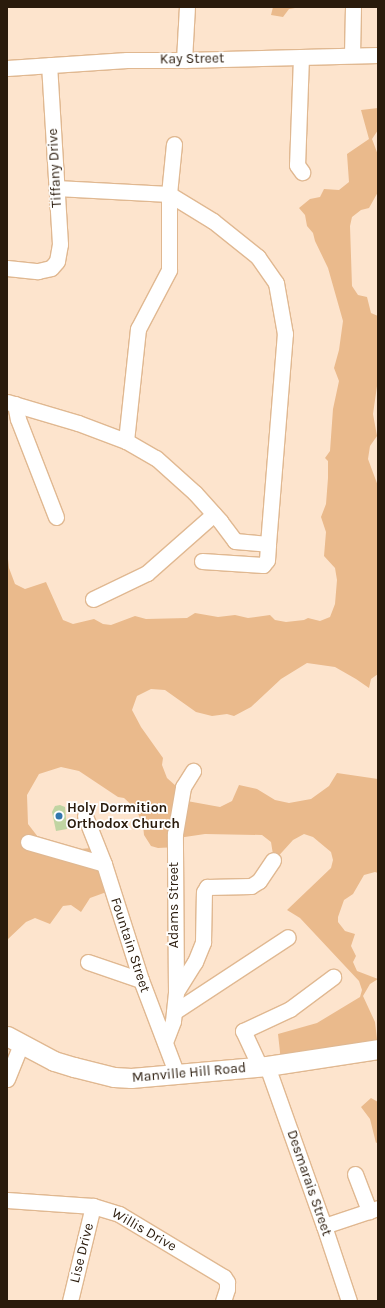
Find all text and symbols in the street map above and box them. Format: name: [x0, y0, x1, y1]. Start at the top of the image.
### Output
street label: Kay Street: [160, 50, 224, 68]
street label: Tiffany Drive: [45, 128, 65, 208]
place label: Holy Dormition Orthodox Church: [67, 800, 180, 832]
marker: Holy Dormition Orthodox Church: [54, 811, 64, 821]
street label: Adams Street: [166, 862, 182, 948]
street label: Fountain Street: [107, 895, 153, 995]
street label: Manville Hill Road: [131, 1060, 247, 1086]
street label: Desmarais Street: [283, 1128, 335, 1238]
street label: Willis Drive: [109, 1205, 179, 1255]
street label: Lise Drive: [66, 1221, 98, 1285]

